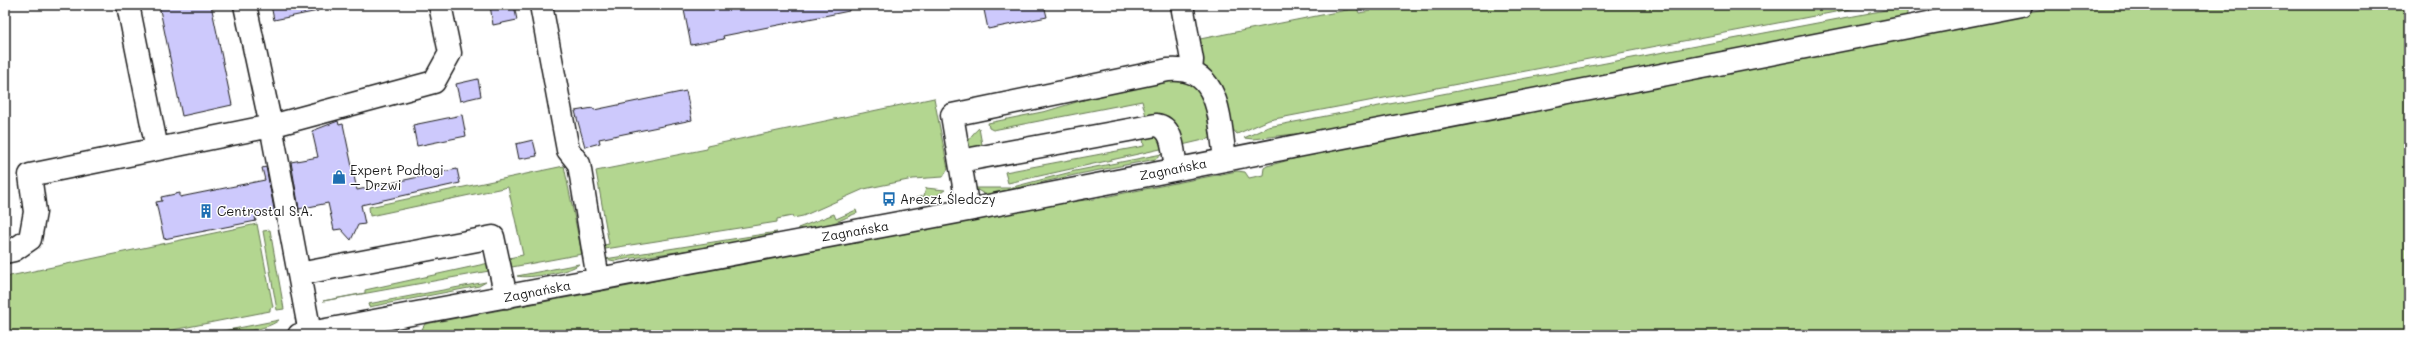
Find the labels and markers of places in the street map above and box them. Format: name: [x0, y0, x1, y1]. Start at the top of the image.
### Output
place label: Expert Podłogi – Drzwi: [350, 161, 444, 193]
shop icon: Expert Podłogi – Drzwi: [331, 169, 347, 185]
place label: Areszt Śledczy: [900, 190, 996, 207]
bus stop icon: Areszt Śledczy: [881, 191, 897, 207]
place label: Centrostal S.A.: [217, 202, 313, 219]
building icon: Centrostal S.A.: [198, 203, 214, 219]

